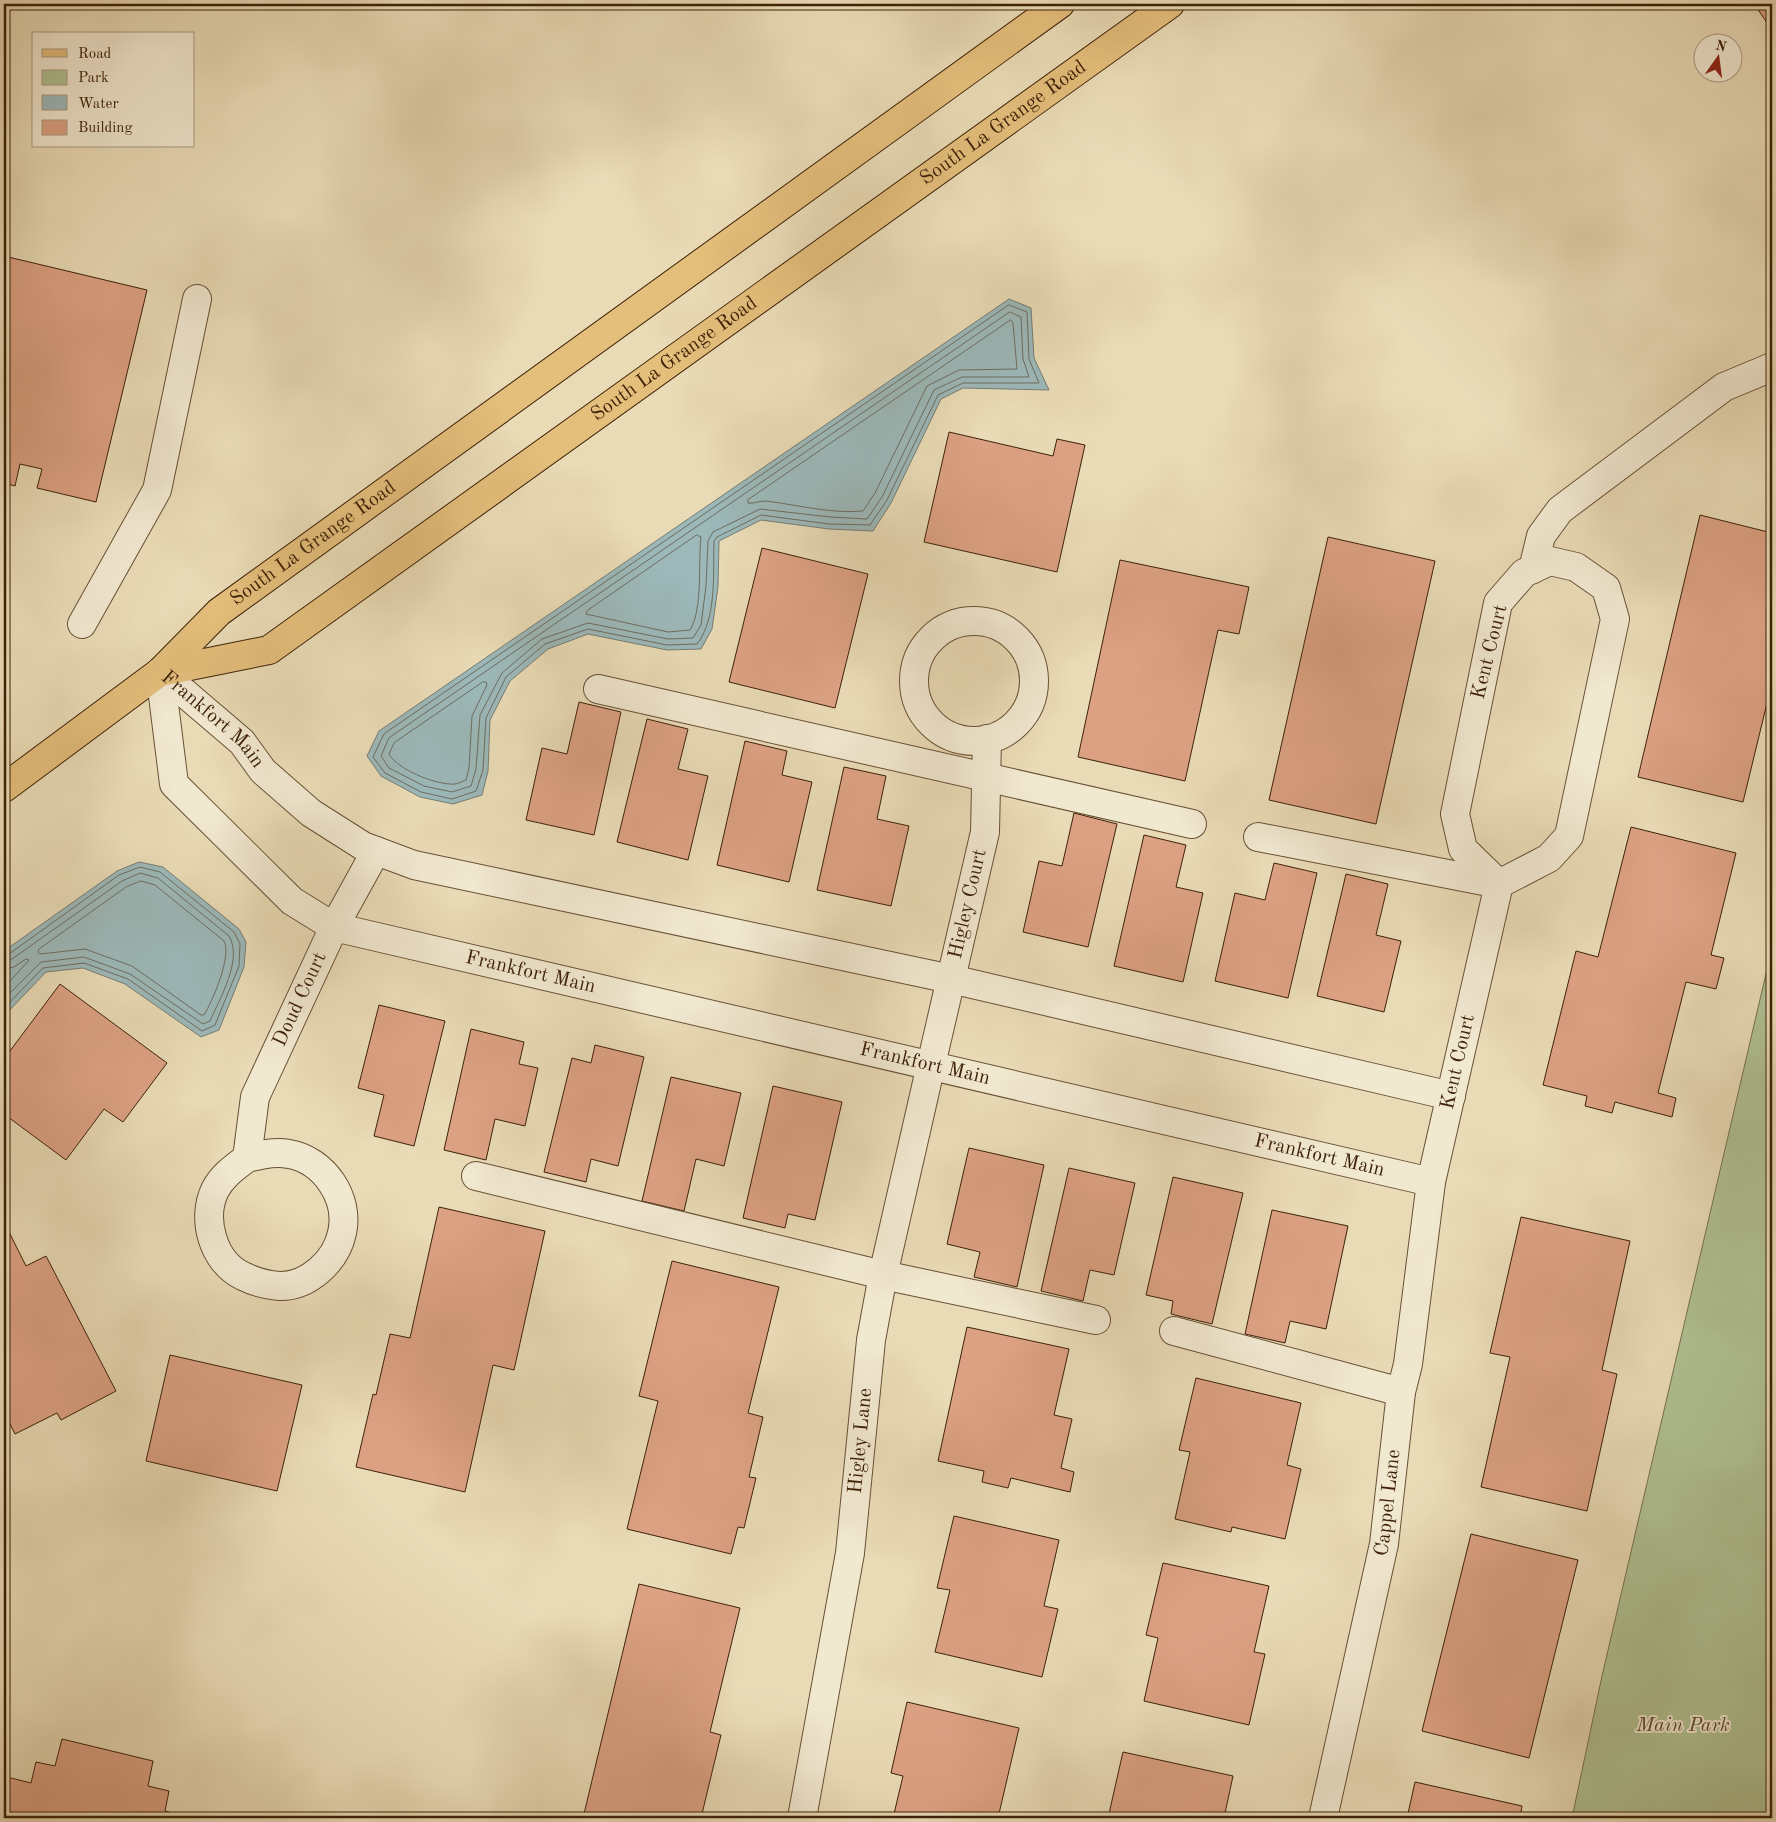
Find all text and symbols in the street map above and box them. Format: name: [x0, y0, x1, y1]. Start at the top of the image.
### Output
legend: [32, 32, 195, 148]
north arrow: [1694, 32, 1744, 82]
text: N: [1714, 38, 1728, 55]
text: Road: [78, 47, 112, 62]
street label: South La Grange Road: [917, 57, 1090, 189]
text: Park: [78, 71, 109, 86]
text: Water: [78, 97, 119, 112]
text: Building: [78, 121, 133, 136]
street label: South La Grange Road: [588, 293, 761, 425]
street label: South La Grange Road: [227, 477, 400, 610]
street label: Kent Court: [1469, 603, 1511, 701]
street label: Frankfort Main: [157, 667, 268, 772]
street label: Higley Court: [946, 847, 991, 961]
street label: Frankfort Main: [463, 948, 598, 997]
street label: Doud Court: [270, 949, 331, 1050]
street label: Kent Court: [1438, 1013, 1479, 1112]
street label: Frankfort Main: [858, 1040, 992, 1089]
street label: Frankfort Main: [1252, 1131, 1387, 1181]
street label: Higley Lane: [846, 1387, 876, 1495]
street label: Cappel Lane: [1372, 1448, 1405, 1558]
park label: Main Park: [1635, 1716, 1730, 1736]

